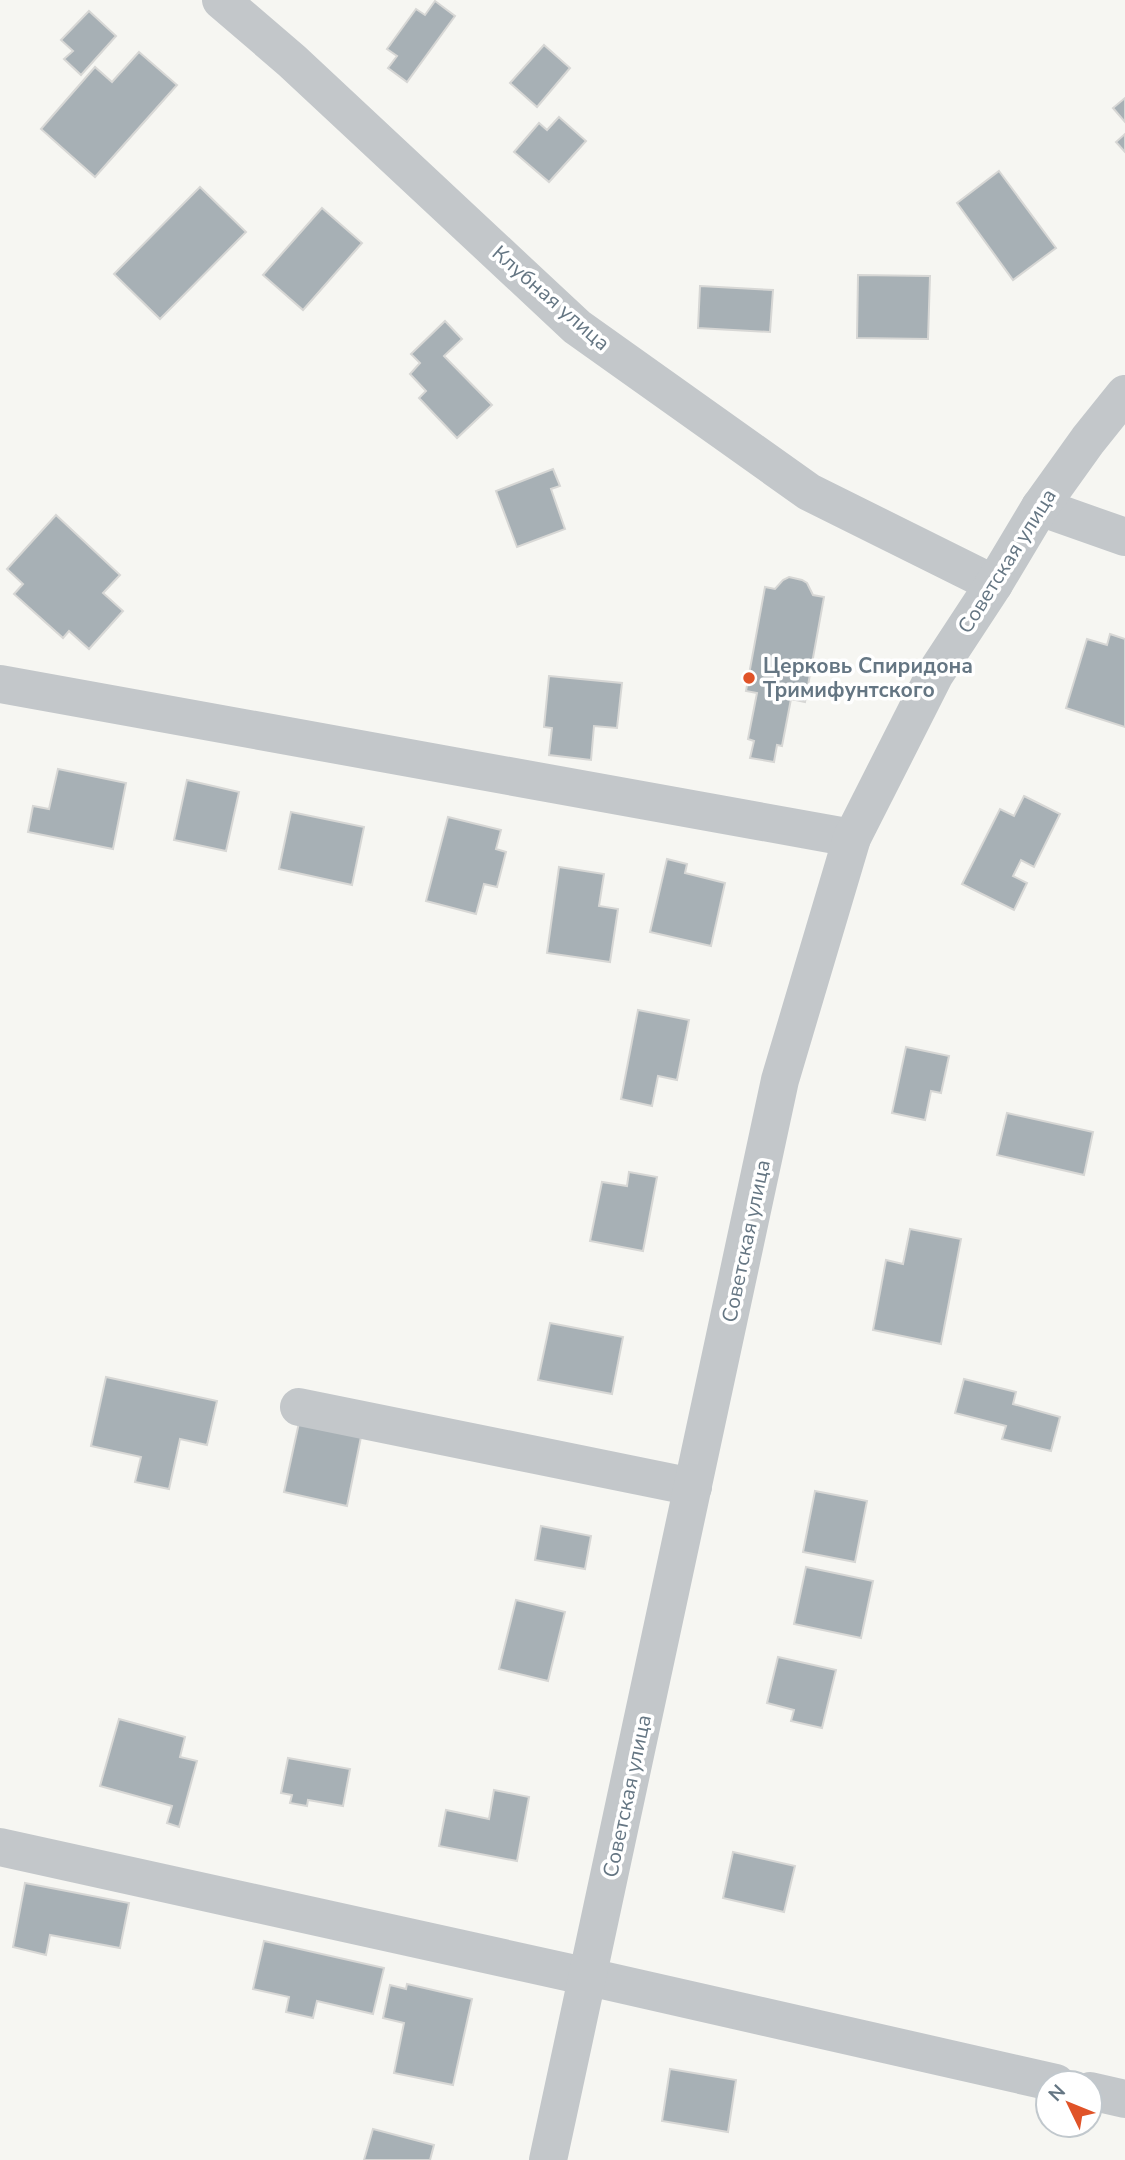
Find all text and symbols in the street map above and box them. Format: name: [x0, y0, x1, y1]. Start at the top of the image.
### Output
street label: Клубная улица: [486, 239, 616, 357]
street label: Советская улица: [951, 483, 1063, 639]
place label: Церковь Спиридона Тримифунтского: [763, 652, 973, 704]
marker: Церковь Спиридона Тримифунтского: [741, 670, 757, 686]
street label: Советская улица: [715, 1157, 777, 1325]
street label: Советская улица: [596, 1712, 658, 1880]
north arrow: [1034, 2069, 1104, 2139]
text: N: [1043, 2079, 1072, 2107]

